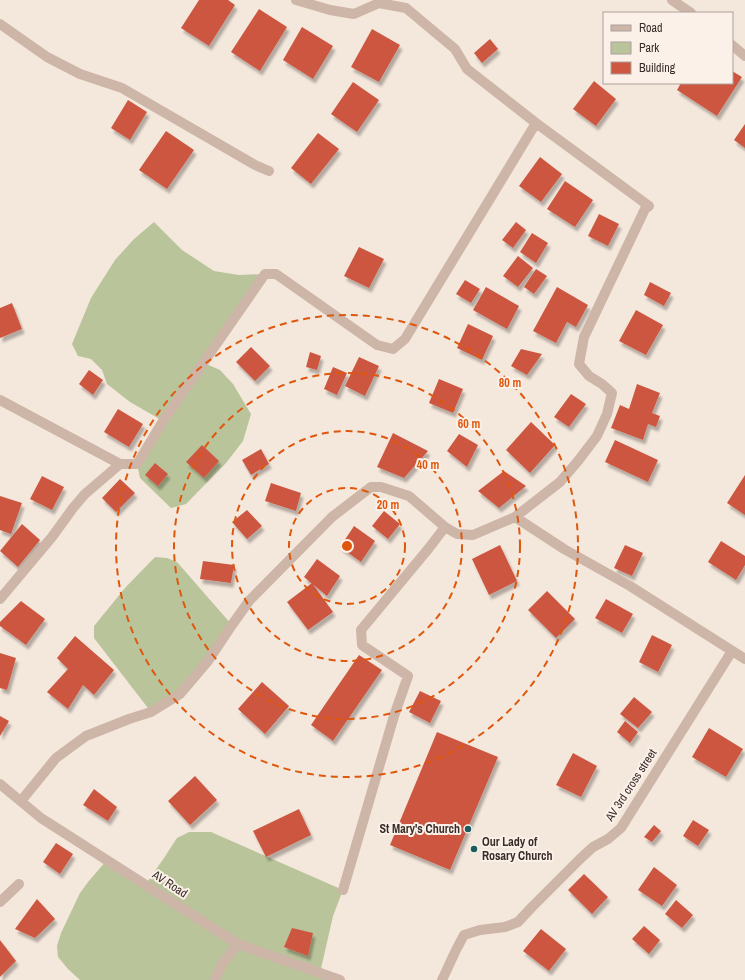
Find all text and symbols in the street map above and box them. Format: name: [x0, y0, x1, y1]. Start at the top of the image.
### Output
legend: [603, 12, 733, 84]
text: Road: [639, 20, 663, 36]
text: Park: [639, 40, 659, 56]
text: Building: [639, 60, 676, 76]
text: 80 m: [499, 375, 521, 391]
text: 60 m: [458, 416, 480, 432]
text: 40 m: [417, 457, 439, 473]
text: 20 m: [377, 497, 399, 513]
centre of rings: [340, 539, 354, 553]
street label: AV 3rd cross street: [601, 746, 660, 825]
place label: St Mary's Church: [379, 821, 460, 837]
marker: St Mary's Church: [463, 824, 473, 834]
place label: Our Lady of Rosary Church: [482, 834, 553, 864]
marker: Our Lady of Rosary Church: [469, 844, 479, 854]
street label: AV Road: [149, 866, 191, 901]

